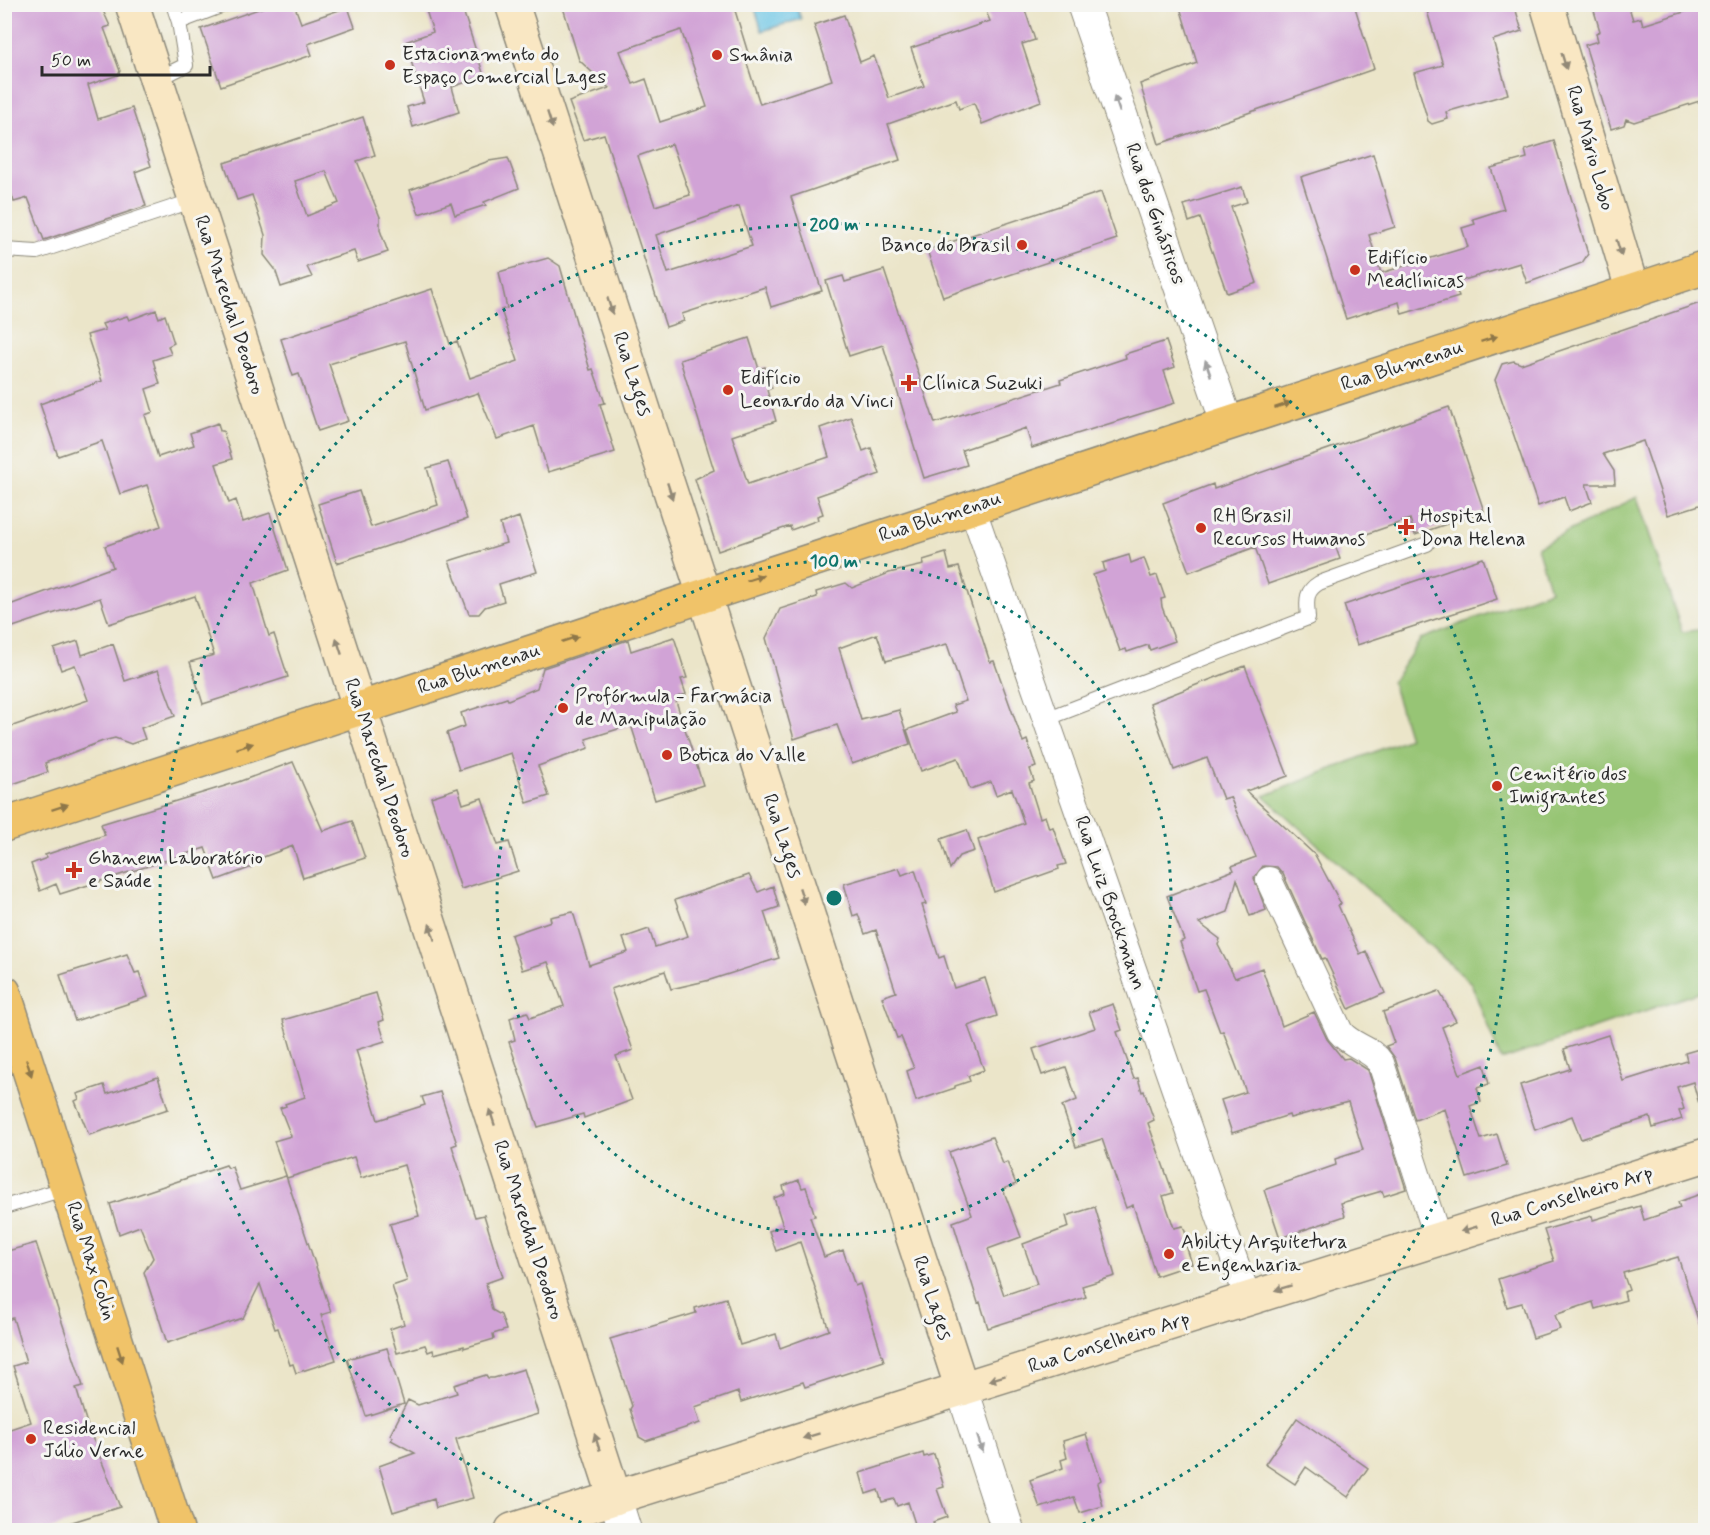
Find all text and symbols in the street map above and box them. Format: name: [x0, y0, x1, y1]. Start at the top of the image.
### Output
scale bar: [42, 39, 210, 77]
place label: Estacionamento do Espaço Comercial Lages: [402, 41, 606, 91]
place label: Smânia: [729, 42, 793, 69]
marker: Smânia: [710, 48, 724, 62]
text: 50 m: [51, 49, 91, 73]
one-way arrow: [1560, 52, 1569, 70]
marker: Estacionamento do Espaço Comercial Lages: [383, 58, 397, 72]
street label: Rua Mário Lobo: [1559, 82, 1621, 214]
one-way arrow: [1112, 95, 1122, 113]
one-way arrow: [546, 111, 555, 129]
street label: Rua dos Ginásticos: [1118, 140, 1192, 288]
street label: Rua Marechal Deodoro: [187, 212, 271, 398]
text: 200 m: [809, 213, 859, 237]
place label: Banco do Brasil: [881, 232, 1010, 259]
marker: Banco do Brasil: [1015, 238, 1029, 252]
one-way arrow: [1615, 239, 1624, 257]
place label: Edifício Medclínicas: [1367, 245, 1464, 295]
marker: Edifício Medclínicas: [1348, 263, 1362, 277]
one-way arrow: [606, 297, 615, 315]
street label: Rua Lages: [604, 328, 658, 420]
one-way arrow: [1480, 333, 1498, 343]
street label: Rua Blumenau: [1337, 334, 1467, 398]
one-way arrow: [1203, 358, 1213, 376]
place label: Edifício Leonardo da Vinci: [740, 365, 894, 415]
place label: Clínica Suzuki: [922, 370, 1043, 397]
marker: Clínica Suzuki: [900, 374, 918, 392]
marker: Edifício Leonardo da Vinci: [721, 383, 735, 397]
one-way arrow: [1274, 400, 1292, 409]
one-way arrow: [666, 482, 675, 500]
street label: Rua Blumenau: [875, 485, 1005, 549]
place label: RH Brasil Recursos Humanos: [1213, 503, 1365, 553]
place label: Hospital Dona Helena: [1420, 503, 1526, 553]
marker: Hospital Dona Helena: [1397, 518, 1415, 536]
marker: RH Brasil Recursos Humanos: [1194, 521, 1208, 535]
text: 100 m: [810, 550, 858, 574]
one-way arrow: [746, 573, 764, 582]
one-way arrow: [561, 633, 579, 643]
one-way arrow: [334, 637, 344, 655]
street label: Rua Blumenau: [414, 637, 544, 701]
street label: Rua Marechal Deodoro: [337, 675, 421, 861]
place label: Profórmula - Farmácia de Manipulação: [575, 683, 772, 733]
marker: Profórmula - Farmácia de Manipulação: [556, 701, 570, 715]
one-way arrow: [236, 740, 254, 750]
place label: Botica do Valle: [679, 742, 806, 769]
marker: Botica do Valle: [660, 748, 674, 762]
place label: Cemitério dos Imigrantes: [1509, 761, 1627, 813]
marker: Cemitério dos Imigrantes: [1490, 779, 1504, 793]
street label: Rua Lages: [754, 790, 808, 882]
one-way arrow: [51, 801, 69, 811]
street label: Rua Luiz Brockmann: [1068, 812, 1152, 994]
place label: Ghanem Laboratório e Saúde: [88, 845, 263, 895]
marker: Ghanem Laboratório e Saúde: [65, 861, 83, 879]
one-way arrow: [798, 887, 807, 905]
centre of rings: [824, 888, 844, 908]
one-way arrow: [426, 923, 436, 941]
one-way arrow: [25, 1059, 34, 1077]
one-way arrow: [486, 1108, 496, 1126]
street label: Rua Marechal Deodoro: [486, 1137, 570, 1323]
street label: Rua Conselheiro Arp: [1488, 1160, 1656, 1234]
street label: Rua Max Colin: [59, 1198, 123, 1324]
one-way arrow: [1460, 1225, 1478, 1235]
place label: Ability Arquitetura e Engenharia: [1181, 1229, 1348, 1281]
marker: Ability Arquitetura e Engenharia: [1162, 1247, 1176, 1261]
street label: Rua Lages: [904, 1252, 958, 1344]
one-way arrow: [1274, 1284, 1292, 1293]
street label: Rua Conselheiro Arp: [1025, 1306, 1193, 1380]
one-way arrow: [116, 1345, 126, 1363]
one-way arrow: [988, 1374, 1006, 1383]
place label: Residencial Júlio Verne: [43, 1415, 144, 1465]
marker: Residencial Júlio Verne: [24, 1432, 38, 1446]
one-way arrow: [802, 1432, 820, 1441]
one-way arrow: [592, 1433, 601, 1451]
one-way arrow: [976, 1435, 985, 1453]

